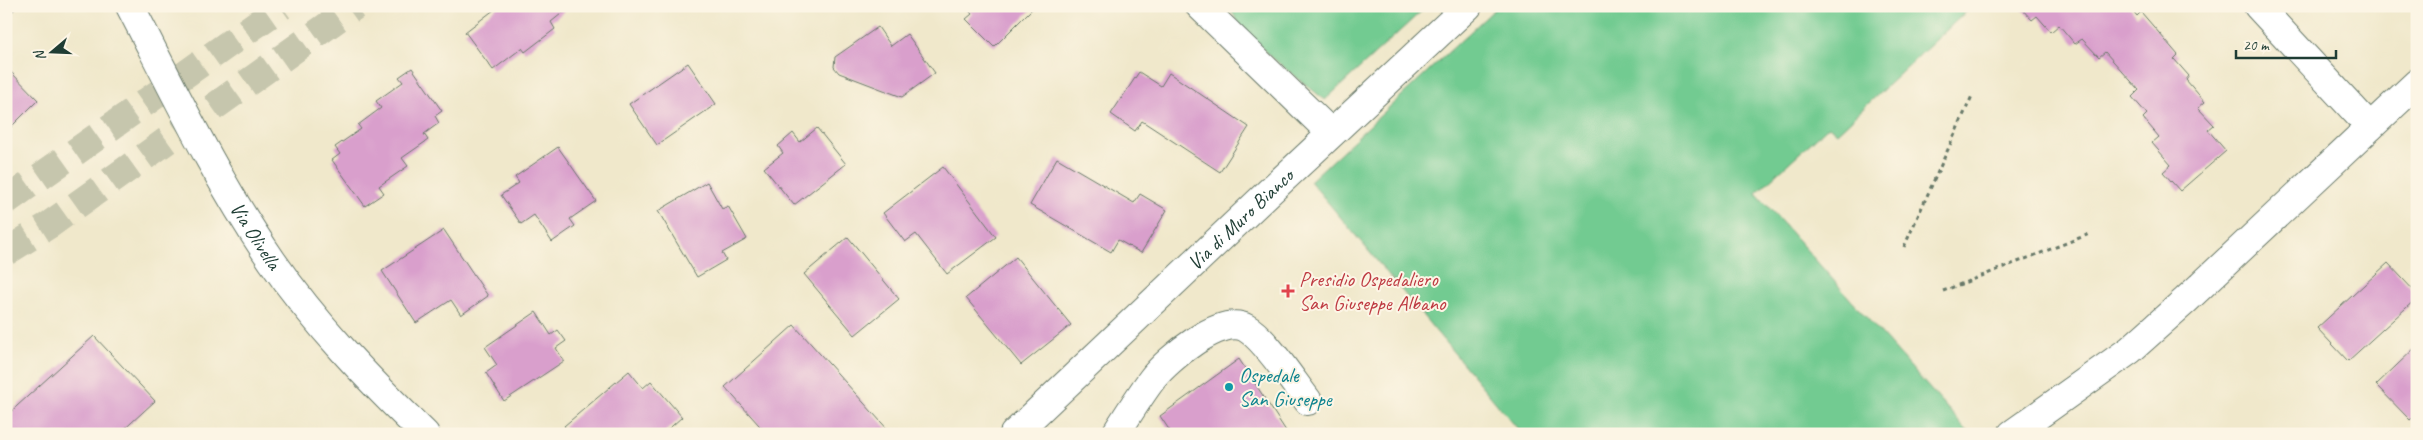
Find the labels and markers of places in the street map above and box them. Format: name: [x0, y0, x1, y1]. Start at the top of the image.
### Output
place label: Presidio Ospedaliero San Giuseppe Albano: [1299, 266, 1447, 316]
marker: Presidio Ospedaliero San Giuseppe Albano: [1281, 284, 1295, 298]
place label: Ospedale San Giuseppe: [1239, 362, 1333, 412]
marker: Ospedale San Giuseppe: [1223, 381, 1235, 393]

